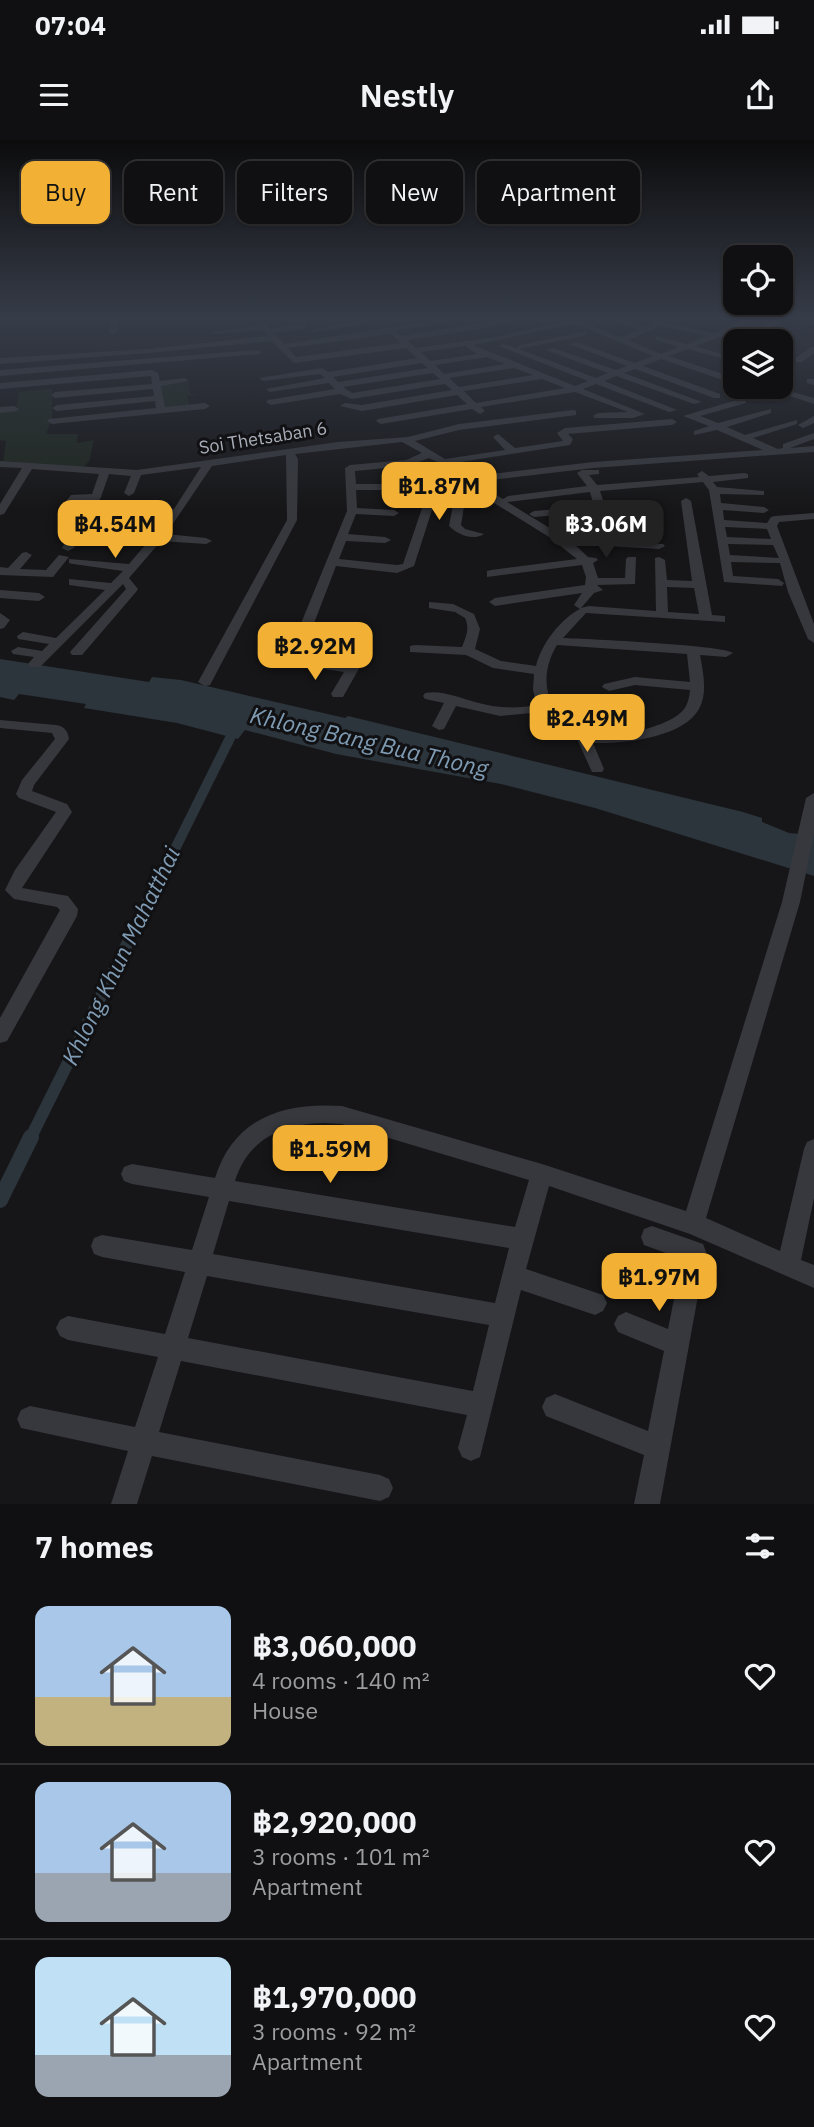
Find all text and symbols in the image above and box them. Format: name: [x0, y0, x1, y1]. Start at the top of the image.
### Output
text: 07:04: [35, 8, 106, 42]
text: Nestly: [360, 74, 454, 116]
icon: menu: [35, 76, 73, 114]
icon: share: [741, 76, 779, 114]
chip: Buy: [21, 161, 110, 224]
chip: Rent: [124, 161, 223, 224]
chip: Filters: [237, 161, 352, 224]
chip: New: [366, 161, 463, 224]
chip: Apartment: [477, 161, 640, 224]
map controls: [723, 245, 793, 399]
button: locate: [723, 245, 793, 315]
button: layers: [723, 329, 793, 399]
street label: Soi Thetsaban 6: [197, 416, 329, 459]
pin: ฿1.87M: [382, 462, 496, 522]
text: ฿1.87M: [398, 470, 480, 500]
pin: ฿4.54M: [58, 500, 172, 560]
pin: ฿3.06M: [549, 500, 663, 560]
text: ฿4.54M: [74, 508, 156, 538]
text: ฿3.06M: [565, 508, 647, 538]
pin: ฿2.92M: [258, 622, 372, 682]
text: ฿2.92M: [274, 630, 356, 660]
pin: ฿2.49M: [530, 694, 644, 754]
water label: Khlong Bang Bua Thong: [247, 699, 492, 783]
text: ฿2.49M: [546, 702, 628, 732]
water label: Khlong Khun Mahatthai: [54, 841, 186, 1070]
pin: ฿1.59M: [273, 1126, 387, 1185]
text: ฿1.59M: [289, 1133, 371, 1163]
pin: ฿1.97M: [602, 1254, 716, 1313]
text: ฿1.97M: [618, 1261, 700, 1291]
text: 7 homes: [35, 1527, 154, 1566]
icon: filters: [741, 1527, 779, 1565]
text: ฿3,060,000: [252, 1626, 417, 1665]
icon: home: [91, 1634, 175, 1718]
icon: heart: [741, 1657, 779, 1695]
text: 4 rooms · 140 m²: [252, 1665, 430, 1695]
text: House: [252, 1695, 318, 1725]
text: ฿2,920,000: [252, 1802, 417, 1841]
icon: home: [91, 1810, 175, 1894]
icon: heart: [741, 1833, 779, 1871]
text: 3 rooms · 101 m²: [252, 1841, 430, 1871]
text: Apartment: [252, 1871, 363, 1901]
text: ฿1,970,000: [252, 1977, 417, 2016]
icon: home: [91, 1985, 175, 2069]
icon: heart: [741, 2008, 779, 2046]
text: 3 rooms · 92 m²: [252, 2016, 416, 2046]
text: Apartment: [252, 2046, 363, 2076]

